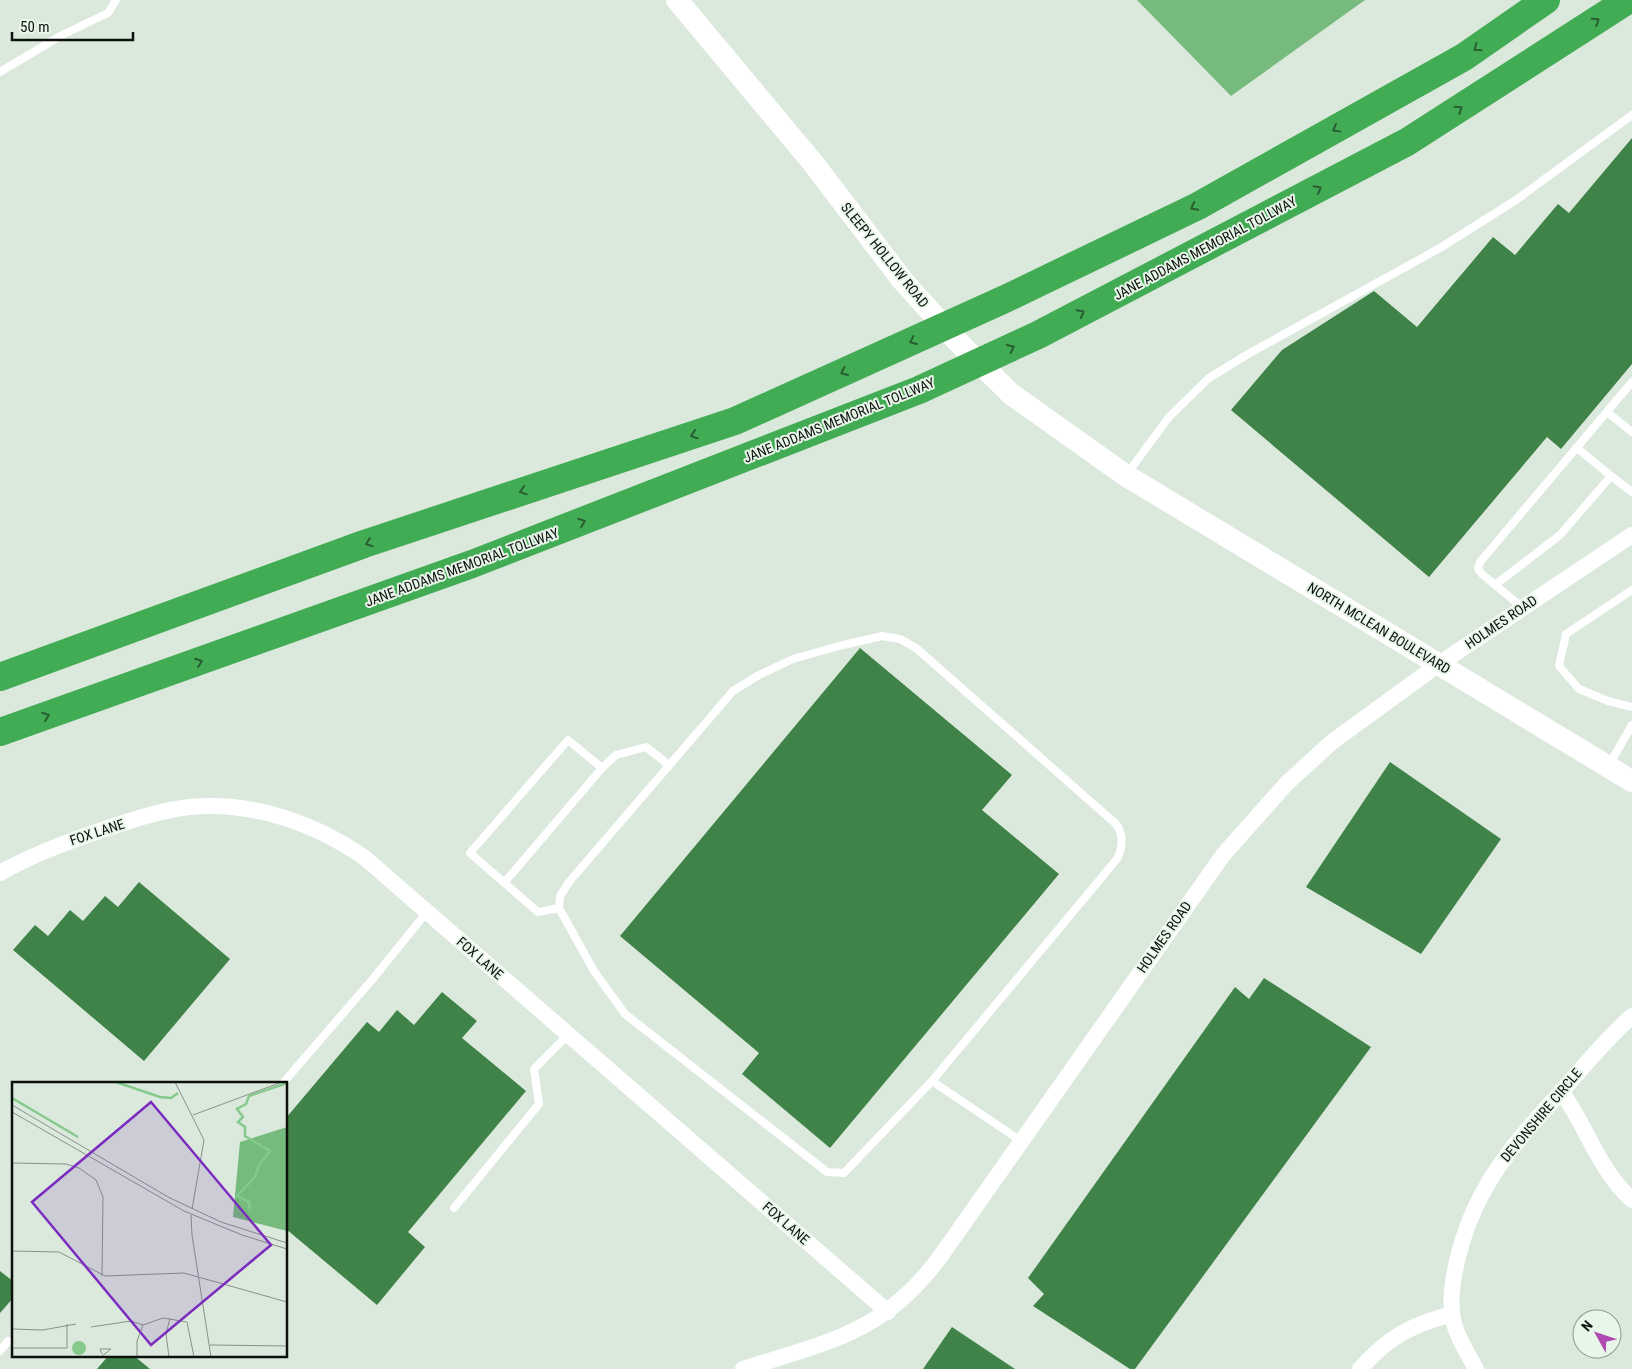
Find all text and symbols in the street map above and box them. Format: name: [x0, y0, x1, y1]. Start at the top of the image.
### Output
scale bar: [12, 10, 134, 42]
text: 50 m: [20, 18, 50, 36]
one-way arrow: [1590, 18, 1600, 27]
one-way arrow: [1473, 42, 1483, 51]
one-way arrow: [1454, 105, 1463, 115]
one-way arrow: [1333, 122, 1342, 132]
one-way arrow: [1313, 185, 1322, 195]
street label: JANE ADDAMS MEMORIAL TOLLWAY: [1111, 193, 1300, 303]
street label: SLEEPY HOLLOW ROAD: [838, 199, 932, 311]
one-way arrow: [1190, 201, 1199, 212]
one-way arrow: [1076, 309, 1085, 319]
one-way arrow: [909, 334, 918, 345]
one-way arrow: [1006, 343, 1015, 354]
one-way arrow: [840, 366, 849, 376]
street label: JANE ADDAMS MEMORIAL TOLLWAY: [741, 374, 938, 466]
one-way arrow: [691, 429, 699, 439]
one-way arrow: [520, 486, 528, 496]
one-way arrow: [577, 518, 586, 528]
street label: JANE ADDAMS MEMORIAL TOLLWAY: [363, 524, 562, 610]
one-way arrow: [365, 537, 374, 547]
street label: NORTH MCLEAN BOULEVARD: [1305, 579, 1453, 677]
street label: HOLMES ROAD: [1462, 592, 1540, 652]
one-way arrow: [194, 657, 203, 667]
one-way arrow: [41, 712, 50, 722]
street label: FOX LANE: [68, 816, 126, 848]
street label: HOLMES ROAD: [1133, 898, 1195, 976]
street label: FOX LANE: [453, 933, 507, 983]
street label: DEVONSHIRE CIRCLE: [1497, 1065, 1585, 1165]
inset map: [12, 1082, 288, 1356]
street label: FOX LANE: [759, 1198, 813, 1248]
north arrow: [1572, 1309, 1622, 1359]
text: N: [1578, 1317, 1596, 1334]

